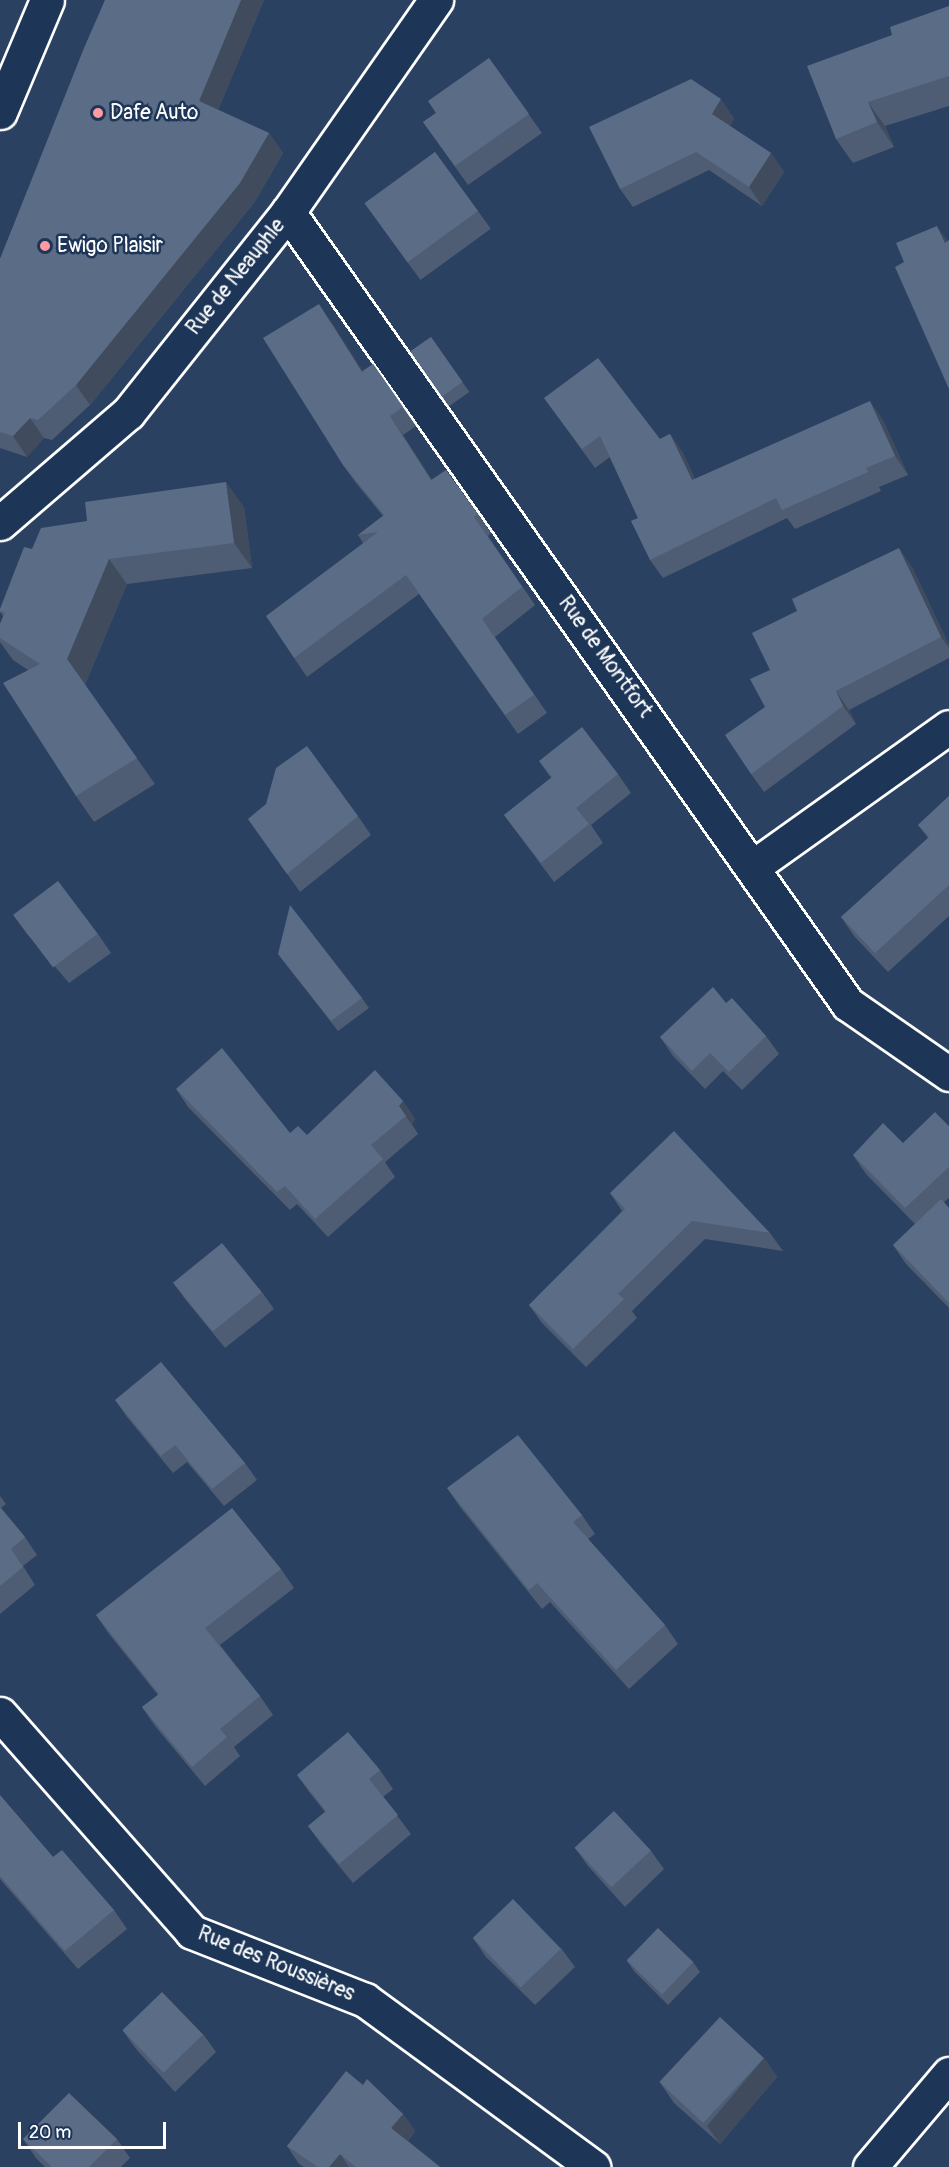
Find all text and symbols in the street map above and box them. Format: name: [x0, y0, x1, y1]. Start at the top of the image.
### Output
place label: Dafe Auto: [110, 100, 198, 126]
marker: Dafe Auto: [91, 106, 105, 120]
street label: Rue de Neauphle: [181, 214, 291, 340]
place label: Ewigo Plaisir: [57, 233, 163, 259]
marker: Ewigo Plaisir: [38, 239, 52, 253]
street label: Rue de Montfort: [553, 591, 657, 723]
street label: Rue des Roussières: [194, 1921, 358, 2007]
scale bar: [21, 2110, 170, 2148]
text: 20 m: [29, 2121, 71, 2144]

